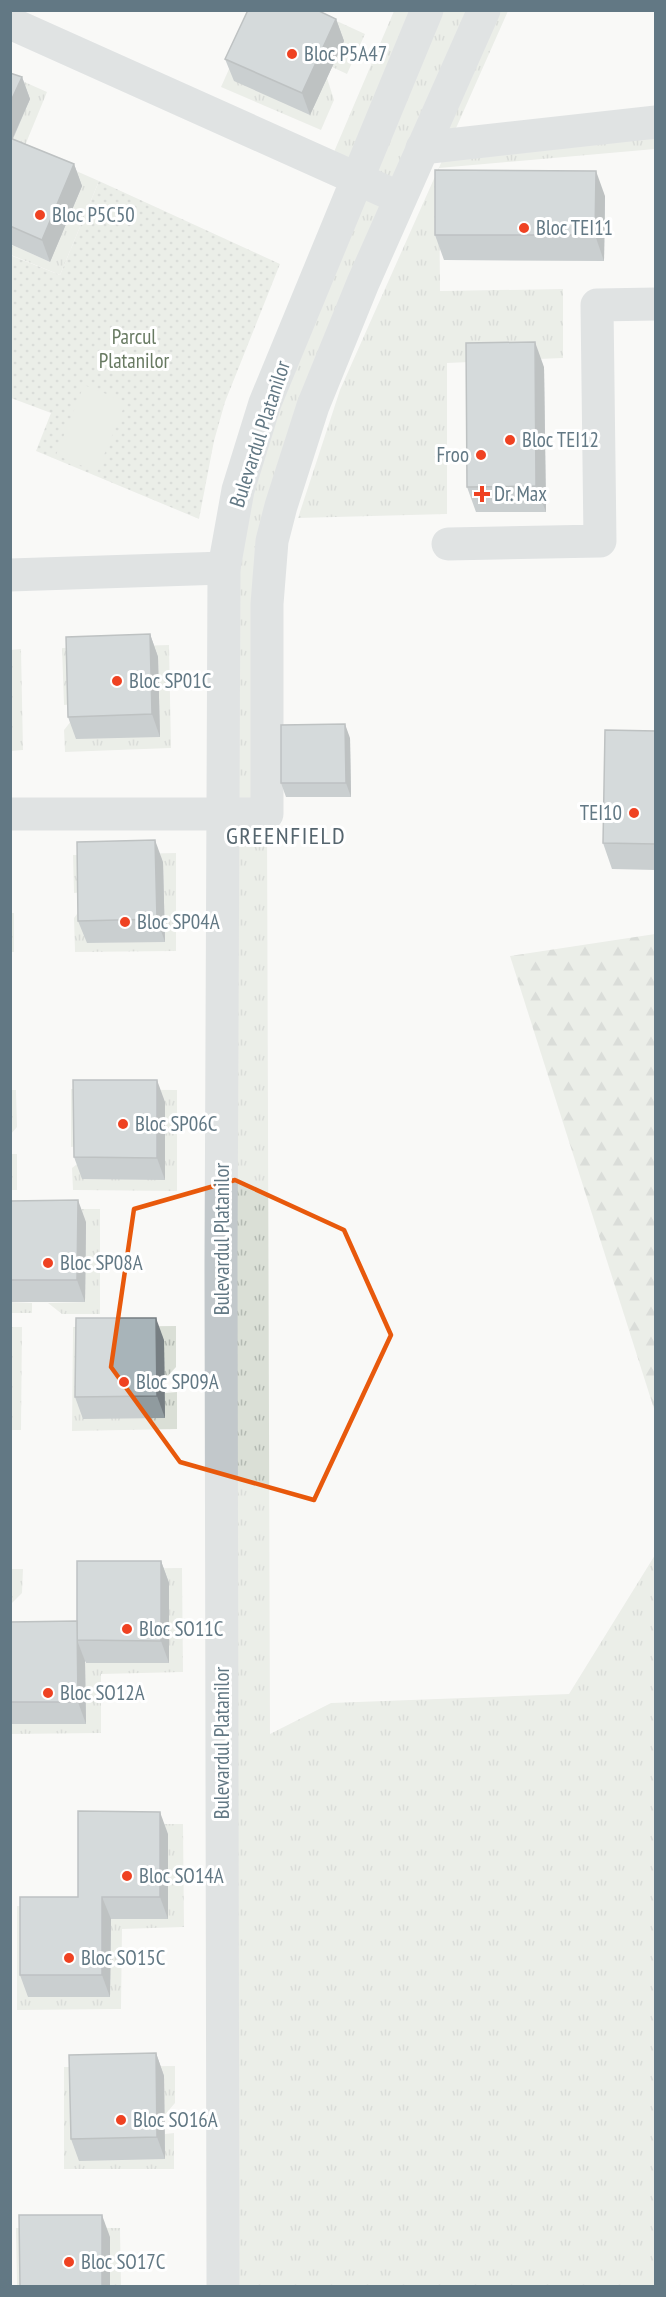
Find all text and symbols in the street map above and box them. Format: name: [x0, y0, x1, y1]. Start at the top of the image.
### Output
place label: Bloc P5A47: [304, 40, 387, 67]
marker: Bloc P5A47: [285, 47, 299, 61]
place label: Bloc P5C50: [52, 201, 135, 228]
marker: Bloc P5C50: [33, 208, 47, 222]
place label: Bloc TEI11: [536, 214, 613, 241]
marker: Bloc TEI11: [517, 221, 531, 235]
park label: Parcul Platanilor: [99, 323, 169, 374]
street label: Bulevardul Platanilor: [223, 357, 296, 511]
place label: Bloc TEI12: [522, 426, 599, 453]
marker: Bloc TEI12: [503, 433, 517, 447]
place label: Froo: [436, 441, 469, 468]
marker: Froo: [474, 448, 488, 462]
place label: Dr. Max: [494, 480, 547, 507]
marker: Dr. Max: [475, 487, 489, 501]
place label: Bloc SP01C: [129, 667, 212, 694]
marker: Bloc SP01C: [110, 674, 124, 688]
place label: TEI10: [580, 799, 622, 826]
marker: TEI10: [627, 806, 641, 820]
district label: GREENFIELD: [226, 820, 346, 851]
place label: Bloc SP04A: [137, 908, 220, 935]
marker: Bloc SP04A: [118, 915, 132, 929]
place label: Bloc SP06C: [135, 1110, 218, 1137]
marker: Bloc SP06C: [116, 1117, 130, 1131]
street label: Bulevardul Platanilor: [208, 1163, 235, 1315]
place label: Bloc SP08A: [60, 1249, 143, 1276]
marker: Bloc SP08A: [41, 1256, 55, 1270]
place label: Bloc SP09A: [136, 1368, 219, 1395]
marker: Bloc SP09A: [117, 1375, 131, 1389]
place label: Bloc SO11C: [139, 1615, 224, 1642]
marker: Bloc SO11C: [120, 1622, 134, 1636]
street label: Bulevardul Platanilor: [208, 1667, 235, 1819]
place label: Bloc SO12A: [60, 1679, 145, 1706]
marker: Bloc SO12A: [41, 1686, 55, 1700]
place label: Bloc SO14A: [139, 1862, 224, 1889]
marker: Bloc SO14A: [120, 1869, 134, 1883]
place label: Bloc SO15C: [81, 1944, 166, 1971]
marker: Bloc SO15C: [62, 1951, 76, 1965]
place label: Bloc SO16A: [133, 2106, 218, 2133]
marker: Bloc SO16A: [114, 2113, 128, 2127]
place label: Bloc SO17C: [81, 2248, 166, 2275]
marker: Bloc SO17C: [62, 2255, 76, 2269]

